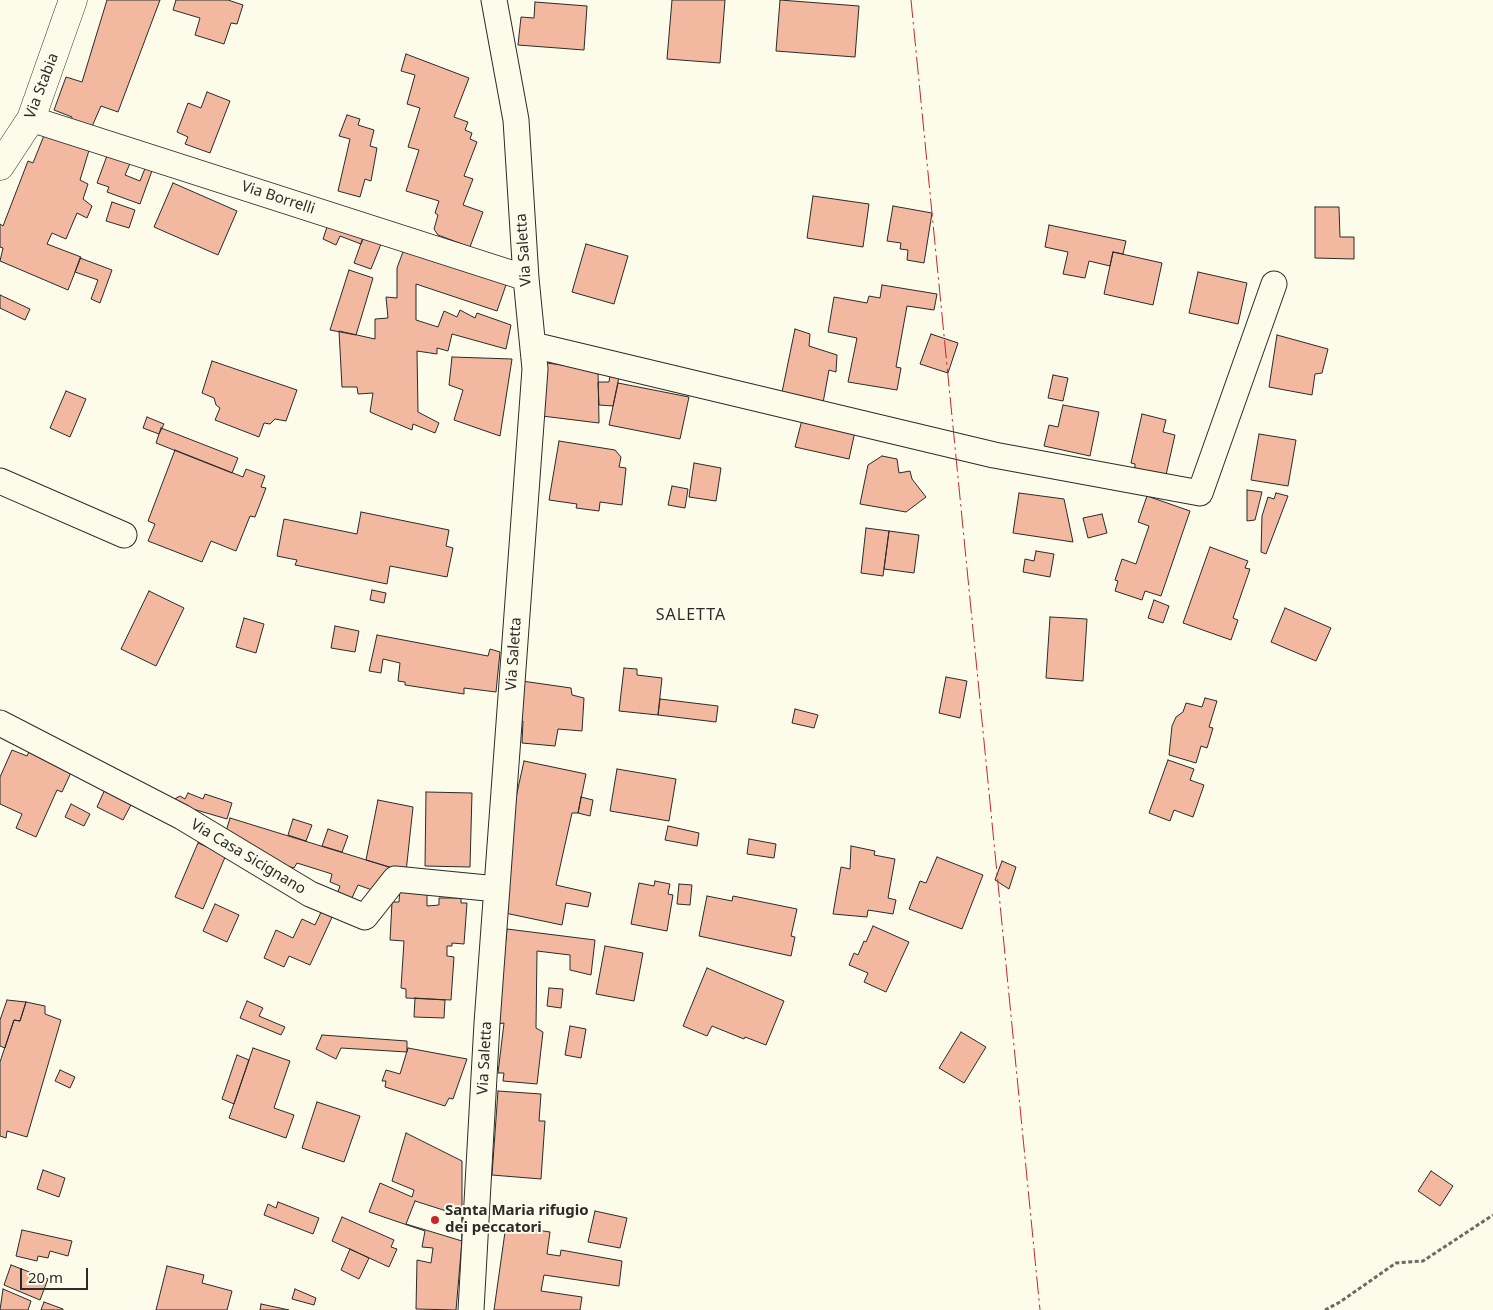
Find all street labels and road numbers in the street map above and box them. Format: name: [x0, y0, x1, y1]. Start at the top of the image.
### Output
street label: Via Stabia: [21, 51, 63, 121]
street label: Via Borrelli: [239, 178, 317, 218]
street label: Via Saletta: [512, 213, 536, 287]
street label: Via Saletta: [502, 617, 526, 691]
street label: Via Casa Sicignano: [187, 816, 309, 898]
street label: Via Saletta: [474, 1021, 496, 1095]

